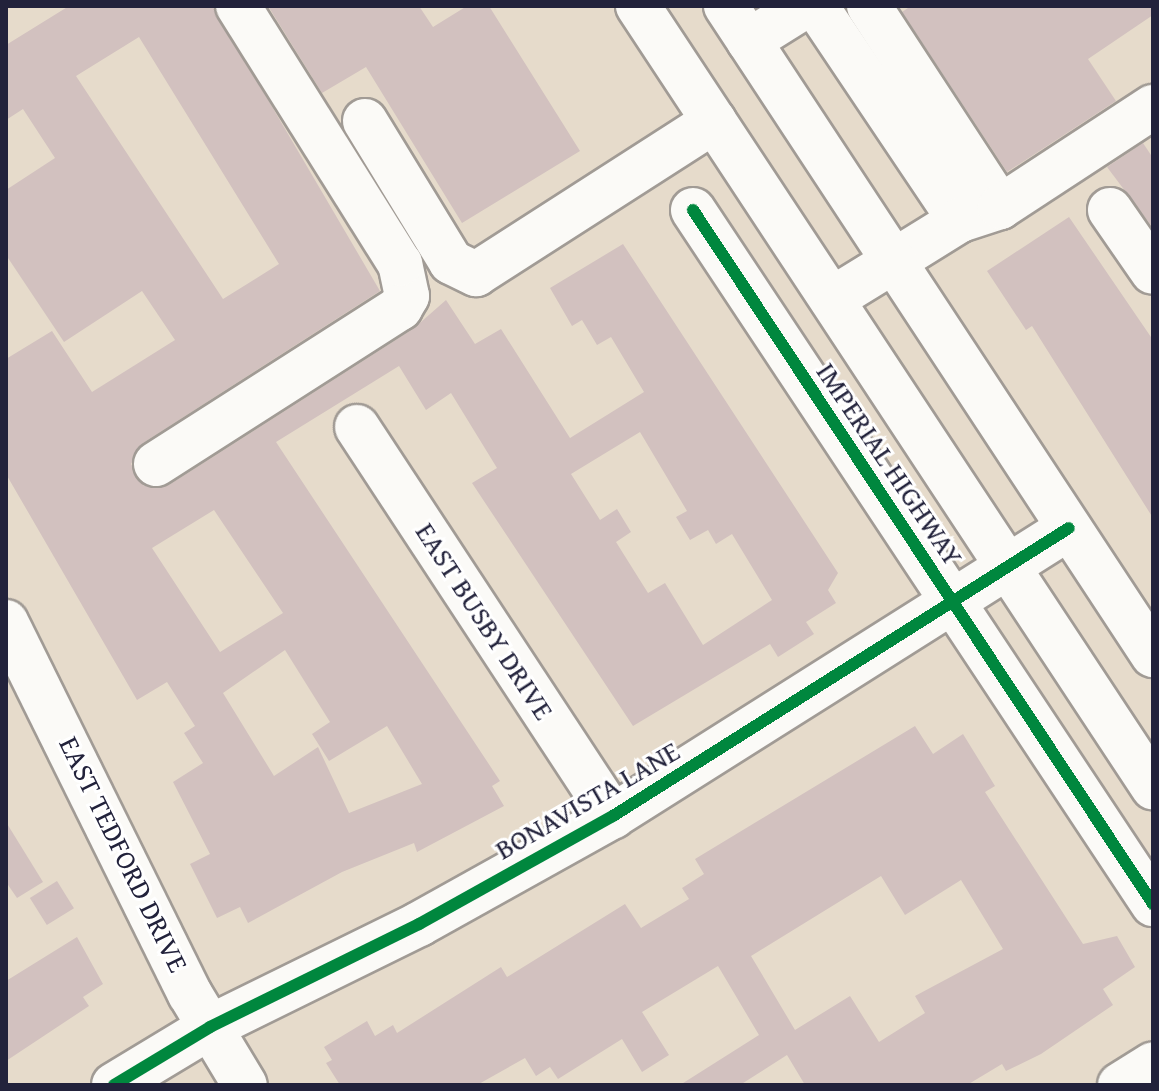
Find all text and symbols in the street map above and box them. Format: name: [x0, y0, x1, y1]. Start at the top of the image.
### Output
street label: IMPERIAL HIGHWAY: [810, 356, 970, 572]
street label: EAST BUSBY DRIVE: [409, 516, 561, 726]
street label: EAST TEDFORD DRIVE: [52, 731, 196, 977]
street label: BONAVISTA LANE: [489, 734, 685, 866]

